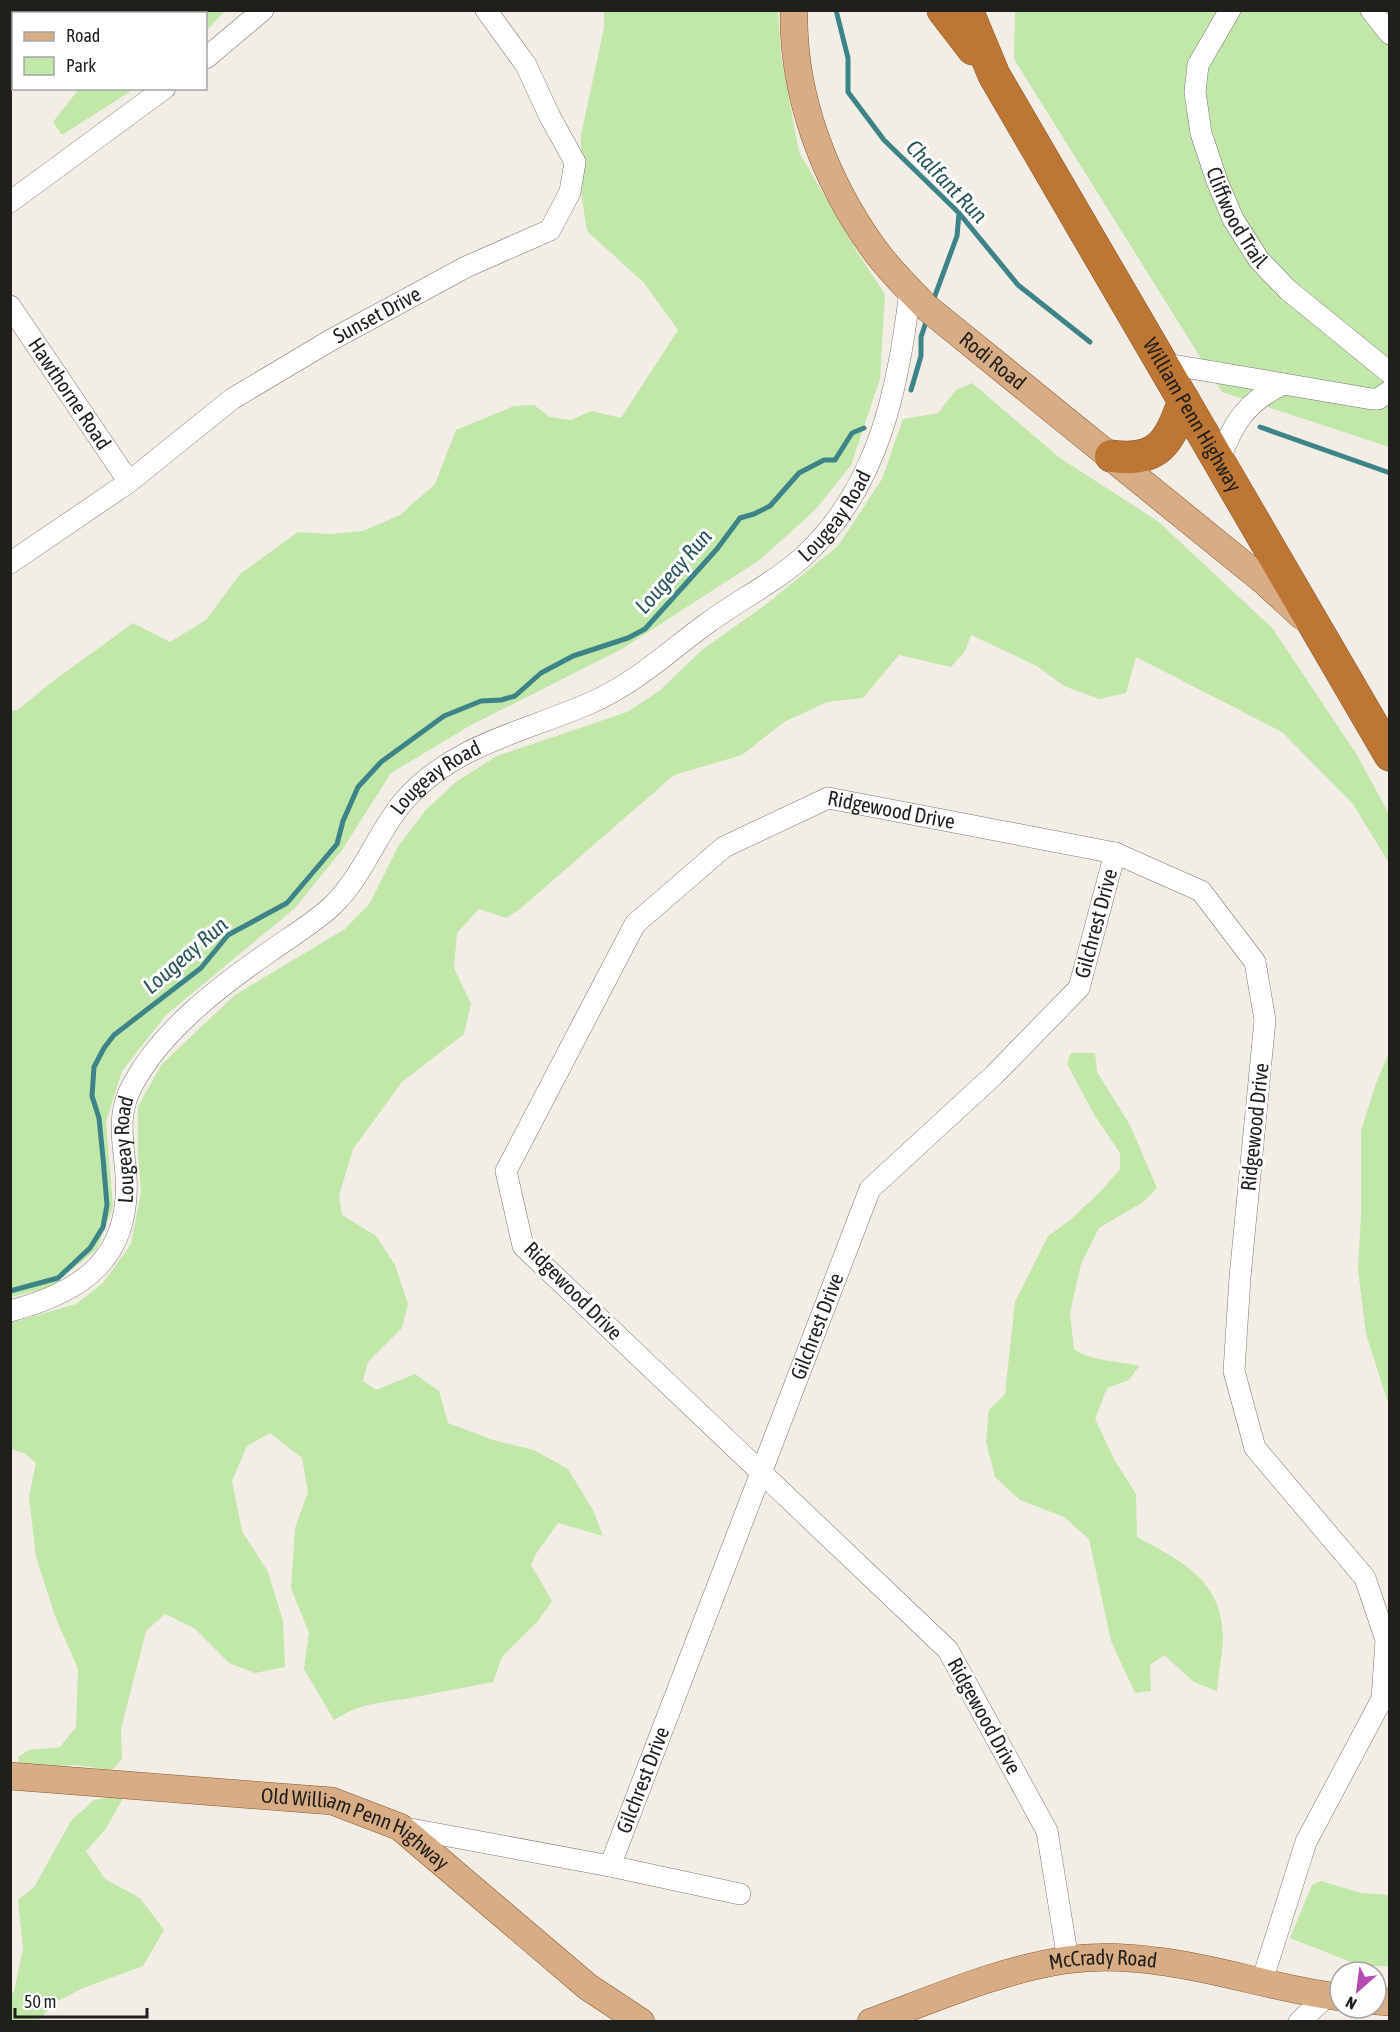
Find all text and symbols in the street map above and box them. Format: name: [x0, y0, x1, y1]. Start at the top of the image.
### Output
legend: [12, 12, 207, 90]
text: Road: [66, 25, 100, 46]
text: Park: [66, 55, 96, 76]
water label: Chalfant Run: [901, 134, 993, 228]
street label: Cliffwood Trail: [1202, 164, 1273, 273]
street label: Sunset Drive: [329, 281, 425, 348]
street label: Rodi Road: [955, 326, 1031, 394]
street label: Hawthorne Road: [24, 333, 116, 454]
street label: William Penn Highway: [1139, 334, 1247, 496]
street label: Lougeay Road: [793, 466, 875, 566]
water label: Lougeay Run: [629, 523, 717, 619]
street label: Lougeay Road: [385, 735, 484, 819]
street label: Ridgewood Drive: [826, 785, 957, 833]
street label: Gilchrest Drive: [1069, 866, 1121, 981]
water label: Lougeay Run: [137, 911, 233, 999]
street label: Ridgewood Drive: [1235, 1062, 1273, 1192]
street label: Lougeay Road: [109, 1093, 138, 1204]
street label: Ridgewood Drive: [520, 1236, 628, 1344]
street label: Gilchrest Drive: [785, 1269, 848, 1383]
street label: Ridgewood Drive: [943, 1653, 1027, 1778]
street label: Gilchrest Drive: [611, 1723, 673, 1836]
street label: Old William Penn Highway: [260, 1783, 455, 1875]
street label: McCrady Road: [1047, 1944, 1159, 1974]
north arrow: [1328, 1960, 1388, 2020]
scale bar: [15, 1981, 147, 2019]
text: 50 m: [24, 1991, 56, 2012]
text: N: [1343, 1993, 1359, 2013]

